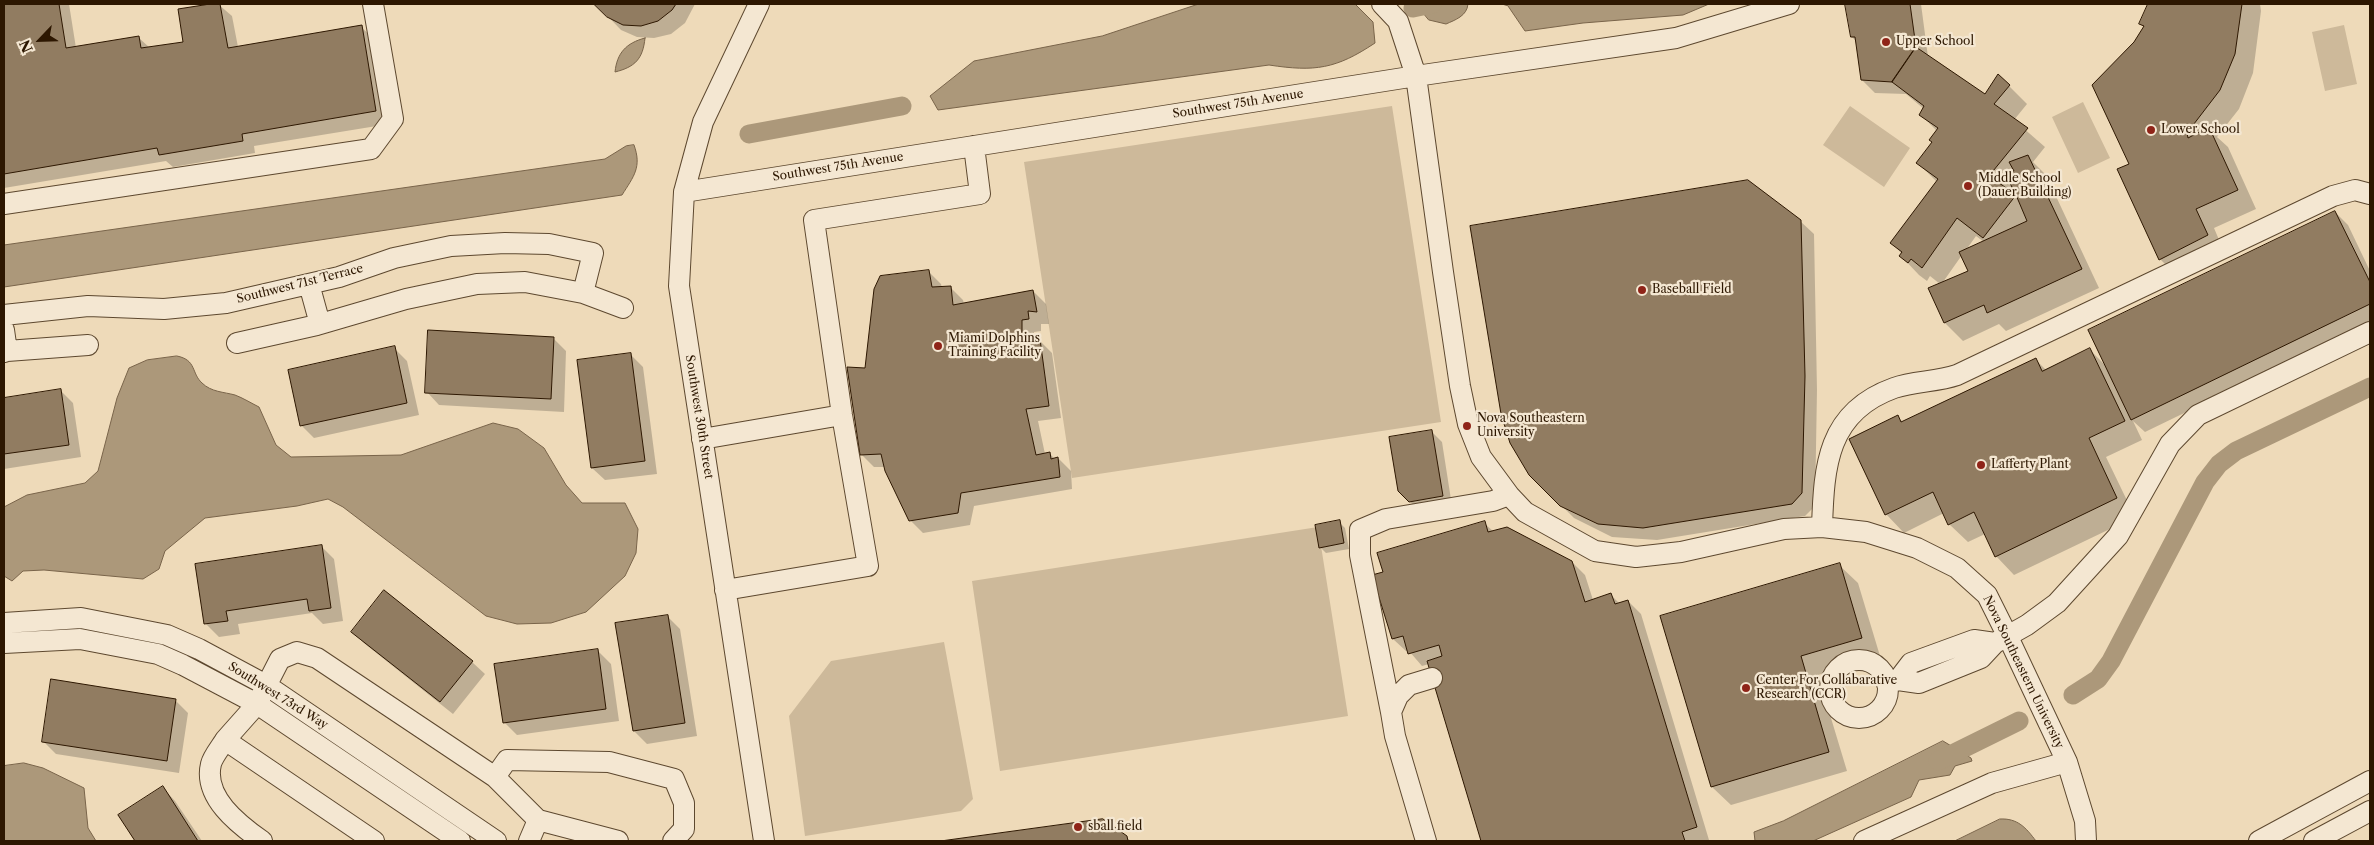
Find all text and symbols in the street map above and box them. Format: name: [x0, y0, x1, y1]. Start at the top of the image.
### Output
north arrow: [15, 15, 65, 65]
place label: Upper School: [1896, 35, 1974, 49]
marker: Upper School: [1880, 36, 1892, 48]
text: N: [16, 37, 37, 55]
street label: Southwest 75th Avenue: [1172, 87, 1304, 121]
place label: Lower School: [2161, 123, 2240, 137]
marker: Lower School: [2145, 124, 2157, 136]
street label: Southwest 75th Avenue: [772, 150, 904, 184]
place label: Middle School (Dauer Building): [1978, 172, 2071, 200]
marker: Middle School (Dauer Building): [1962, 180, 1974, 192]
street label: Southwest 71st Terrace: [235, 261, 365, 307]
place label: Baseball Field: [1652, 283, 1732, 297]
marker: Baseball Field: [1636, 284, 1648, 296]
place label: Miami Dolphins Training Facility: [948, 332, 1041, 360]
marker: Miami Dolphins Training Facility: [932, 340, 944, 352]
street label: Southwest 30th Street: [682, 354, 716, 480]
place label: Nova Southeastern University: [1477, 412, 1585, 440]
marker: Nova Southeastern University: [1461, 420, 1473, 432]
place label: Lafferty Plant: [1991, 458, 2069, 472]
marker: Lafferty Plant: [1975, 459, 1987, 471]
street label: Nova Southeastern University: [1980, 593, 2066, 751]
street label: Southwest 73rd Way: [225, 659, 331, 733]
place label: Center For Collabarative Research (CCR): [1756, 674, 1897, 702]
marker: Center For Collabarative Research (CCR): [1740, 682, 1752, 694]
place label: sball field: [1088, 820, 1142, 834]
marker: sball field: [1072, 821, 1084, 833]

